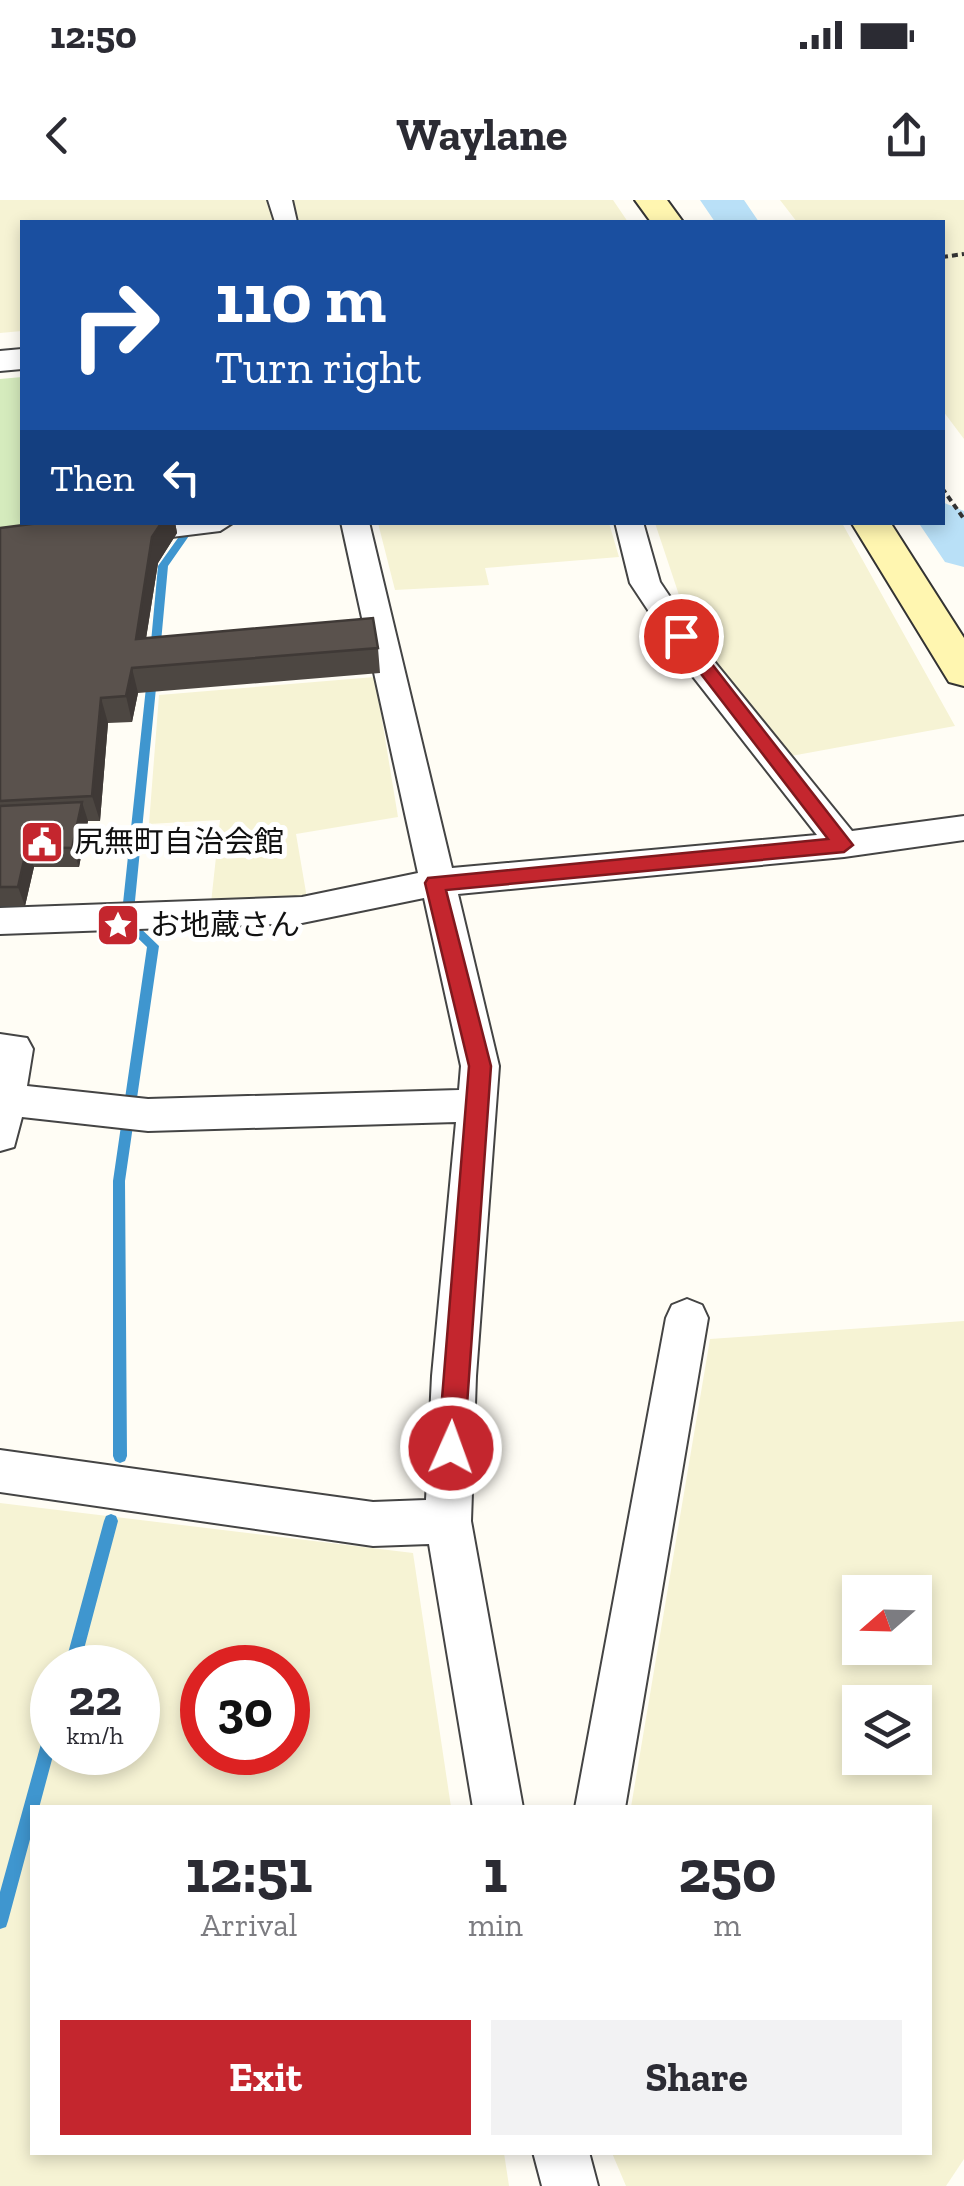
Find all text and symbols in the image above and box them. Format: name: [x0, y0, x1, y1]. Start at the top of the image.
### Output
text: 12:50: [50, 12, 137, 58]
icon: back: [30, 108, 85, 163]
text: Waylane: [396, 108, 568, 162]
icon: share: [879, 108, 934, 163]
text: 110 m: [215, 256, 386, 340]
icon: right: [50, 260, 180, 390]
text: Turn right: [215, 341, 421, 395]
icon: left: [154, 450, 209, 505]
text: Then: [50, 455, 134, 501]
pin: [639, 594, 724, 679]
icon: arrive: [654, 609, 709, 664]
public building icon: 尻無町自治会館: [19, 819, 65, 865]
place label: 尻無町自治会館: [74, 824, 284, 860]
place icon: お地蔵さん: [95, 902, 141, 948]
place label: お地蔵さん: [150, 907, 300, 943]
position arrow: [399, 1396, 503, 1500]
north arrow: [842, 1575, 932, 1665]
map controls: [842, 1575, 932, 1775]
speed limit sign: 30: [180, 1645, 310, 1775]
text: 22: [68, 1668, 122, 1728]
button: layers: [842, 1685, 932, 1775]
text: km/h: [66, 1720, 124, 1750]
text: 12:51: [186, 1835, 312, 1907]
text: 1: [483, 1835, 508, 1907]
text: 250: [678, 1835, 776, 1907]
text: Arrival: [201, 1906, 297, 1944]
text: min: [468, 1906, 523, 1944]
text: m: [714, 1906, 741, 1944]
button: Exit: [60, 2020, 471, 2135]
button: Share: [491, 2020, 902, 2135]

